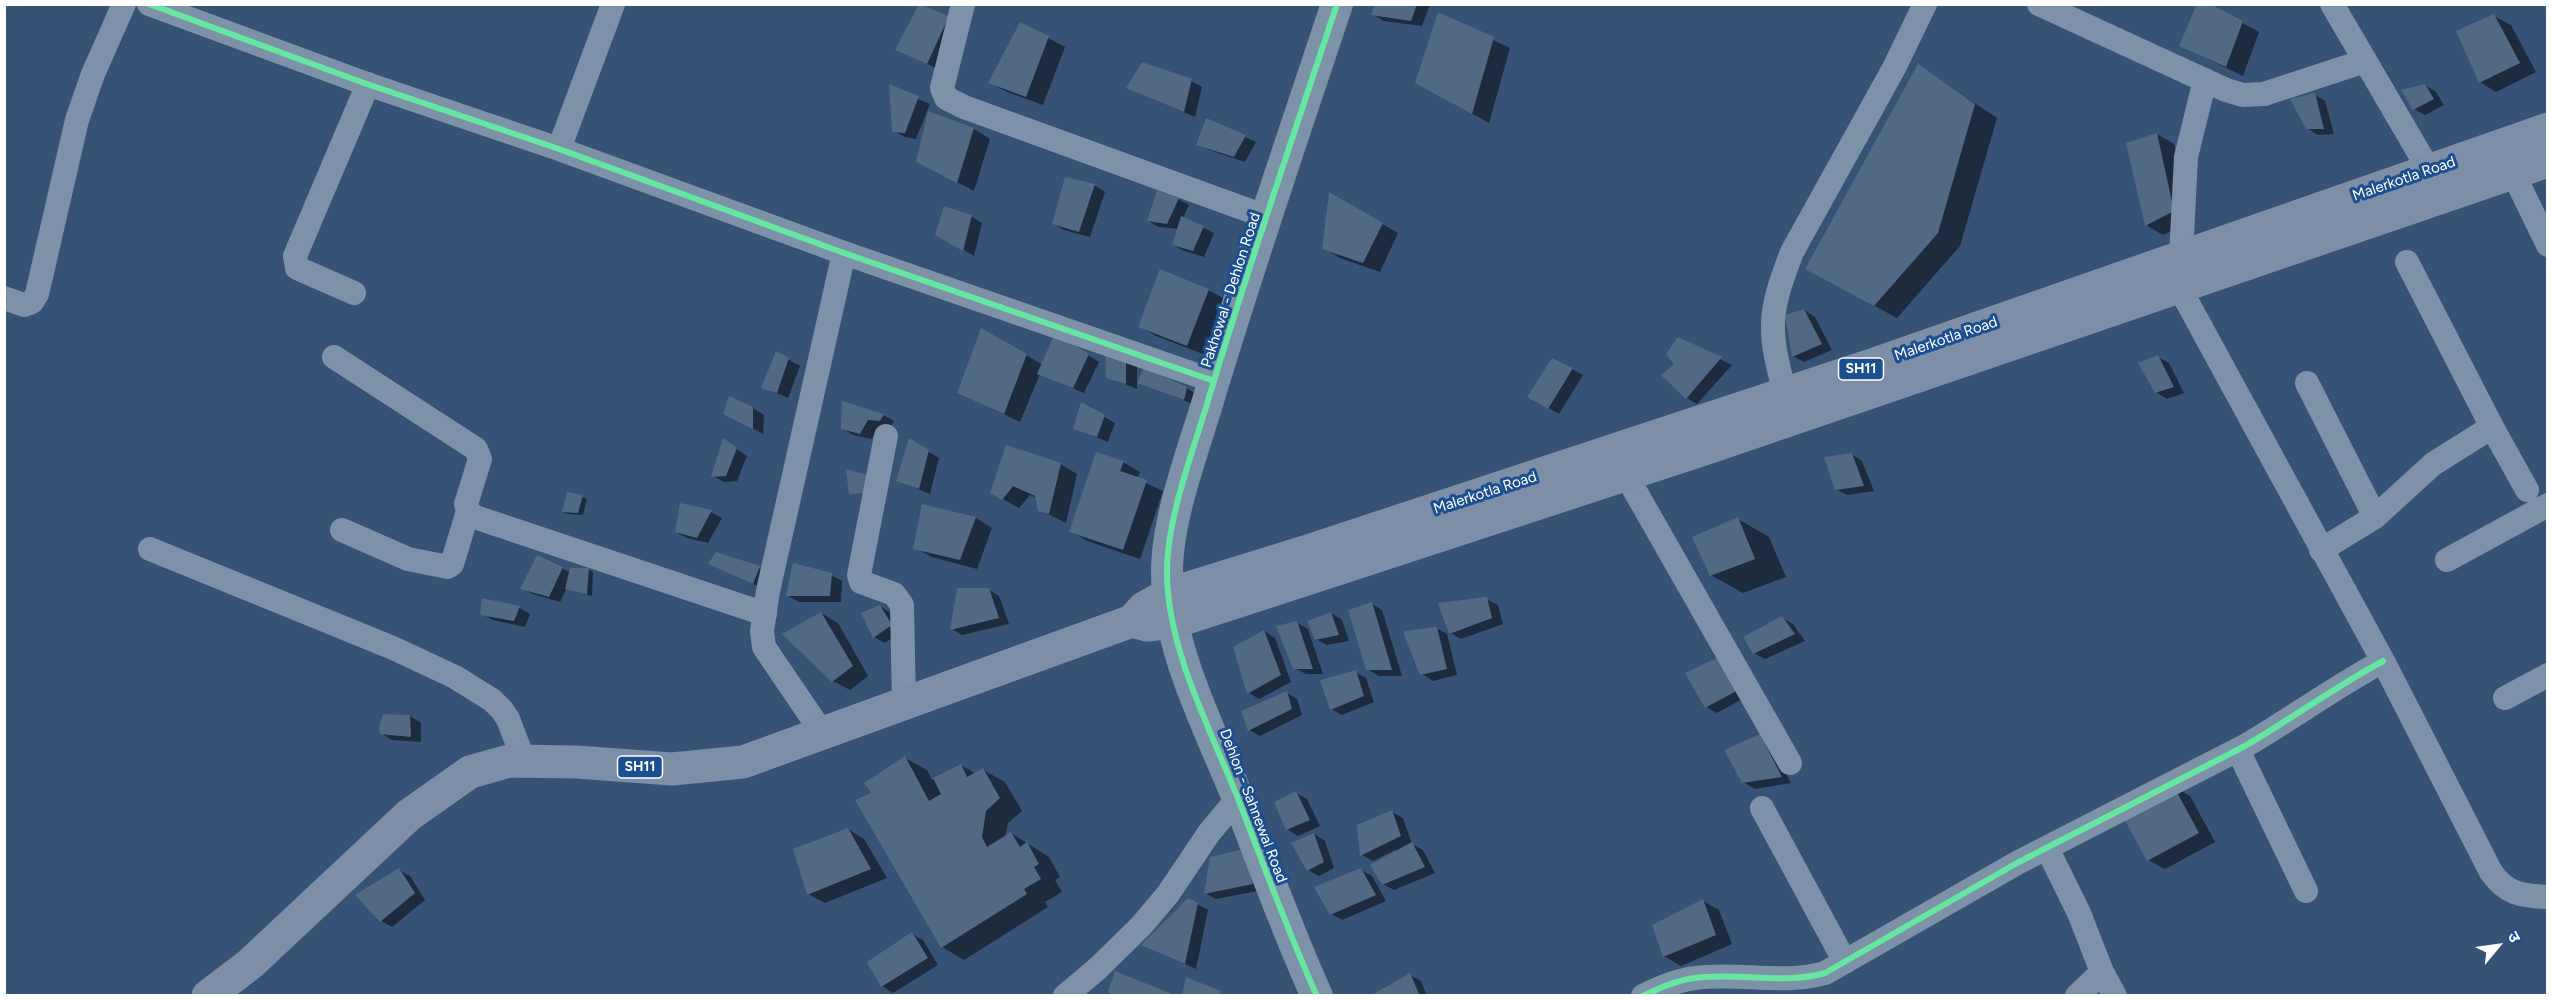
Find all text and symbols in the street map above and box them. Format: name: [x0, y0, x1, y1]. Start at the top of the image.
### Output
street label: Malerkotla Road: [2350, 153, 2458, 205]
street label: Pakhowal - Dehlon Road: [1197, 210, 1265, 370]
street label: Malerkotla Road: [1892, 313, 2000, 365]
road number: SH11: [1838, 358, 1884, 380]
street label: Malerkotla Road: [1431, 468, 1539, 518]
street label: Dehlon - Sahnewal Road: [1215, 727, 1291, 885]
road number: SH11: [618, 756, 662, 778]
north arrow: [2468, 916, 2528, 976]
text: उ: [2504, 928, 2525, 946]

